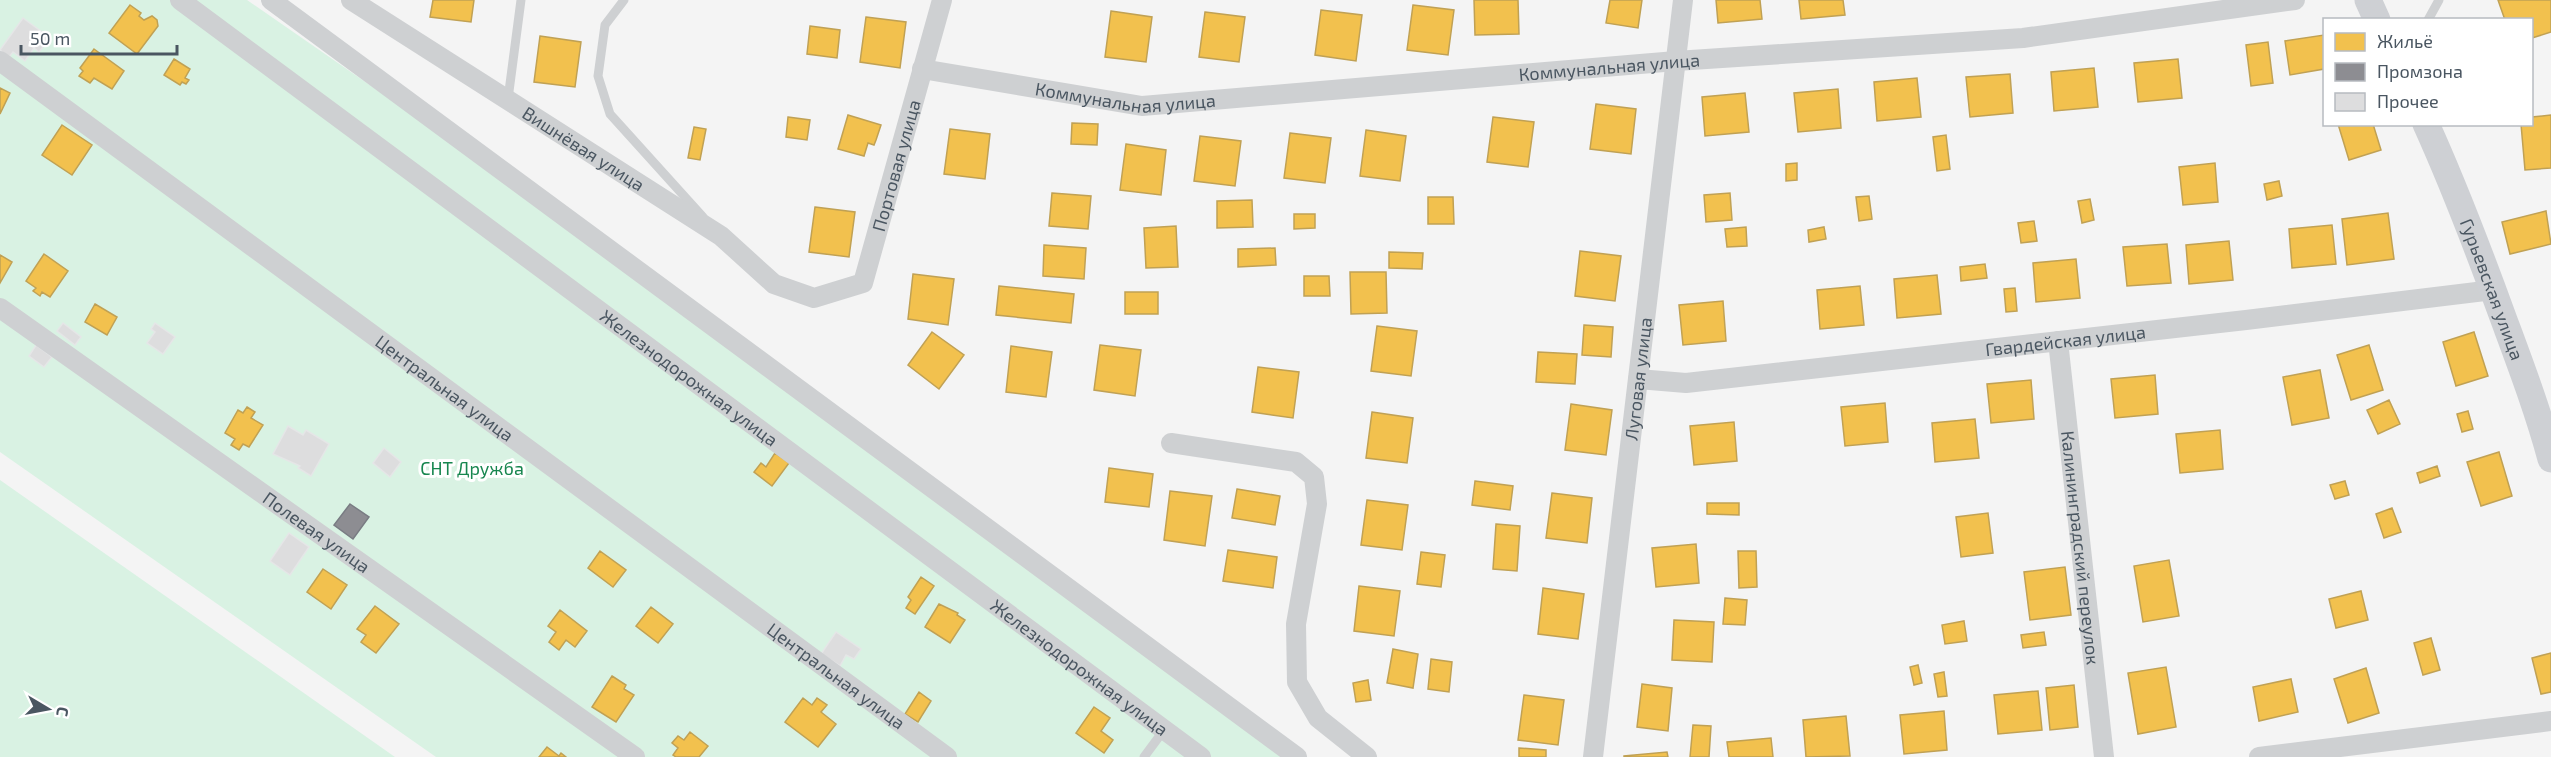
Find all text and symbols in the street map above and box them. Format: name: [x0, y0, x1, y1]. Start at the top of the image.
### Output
scale bar: [21, 18, 177, 56]
legend: [2323, 18, 2533, 126]
text: 50 m: [30, 27, 70, 49]
text: Жильё: [2377, 30, 2433, 52]
street label: Коммунальная улица: [1518, 48, 1701, 85]
text: Промзона: [2377, 60, 2463, 82]
street label: Коммунальная улица: [1034, 77, 1217, 117]
text: Прочее: [2377, 90, 2439, 112]
street label: Портовая улица: [867, 97, 925, 234]
street label: Вишнёвая улица: [519, 101, 649, 195]
street label: Гурьевская улица: [2456, 215, 2529, 363]
street label: Железнодорожная улица: [596, 305, 782, 451]
street label: Луговая улица: [1620, 316, 1656, 441]
street label: Гвардейская улица: [1984, 320, 2147, 360]
street label: Центральная улица: [371, 330, 518, 446]
street label: Калининградский переулок: [2057, 430, 2105, 666]
park label: СНТ Дружба: [420, 457, 524, 479]
street label: Полевая улица: [259, 487, 375, 577]
street label: Железнодорожная улица: [987, 594, 1173, 740]
street label: Центральная улица: [763, 618, 910, 734]
north arrow: [18, 679, 78, 739]
text: С: [53, 705, 73, 718]

